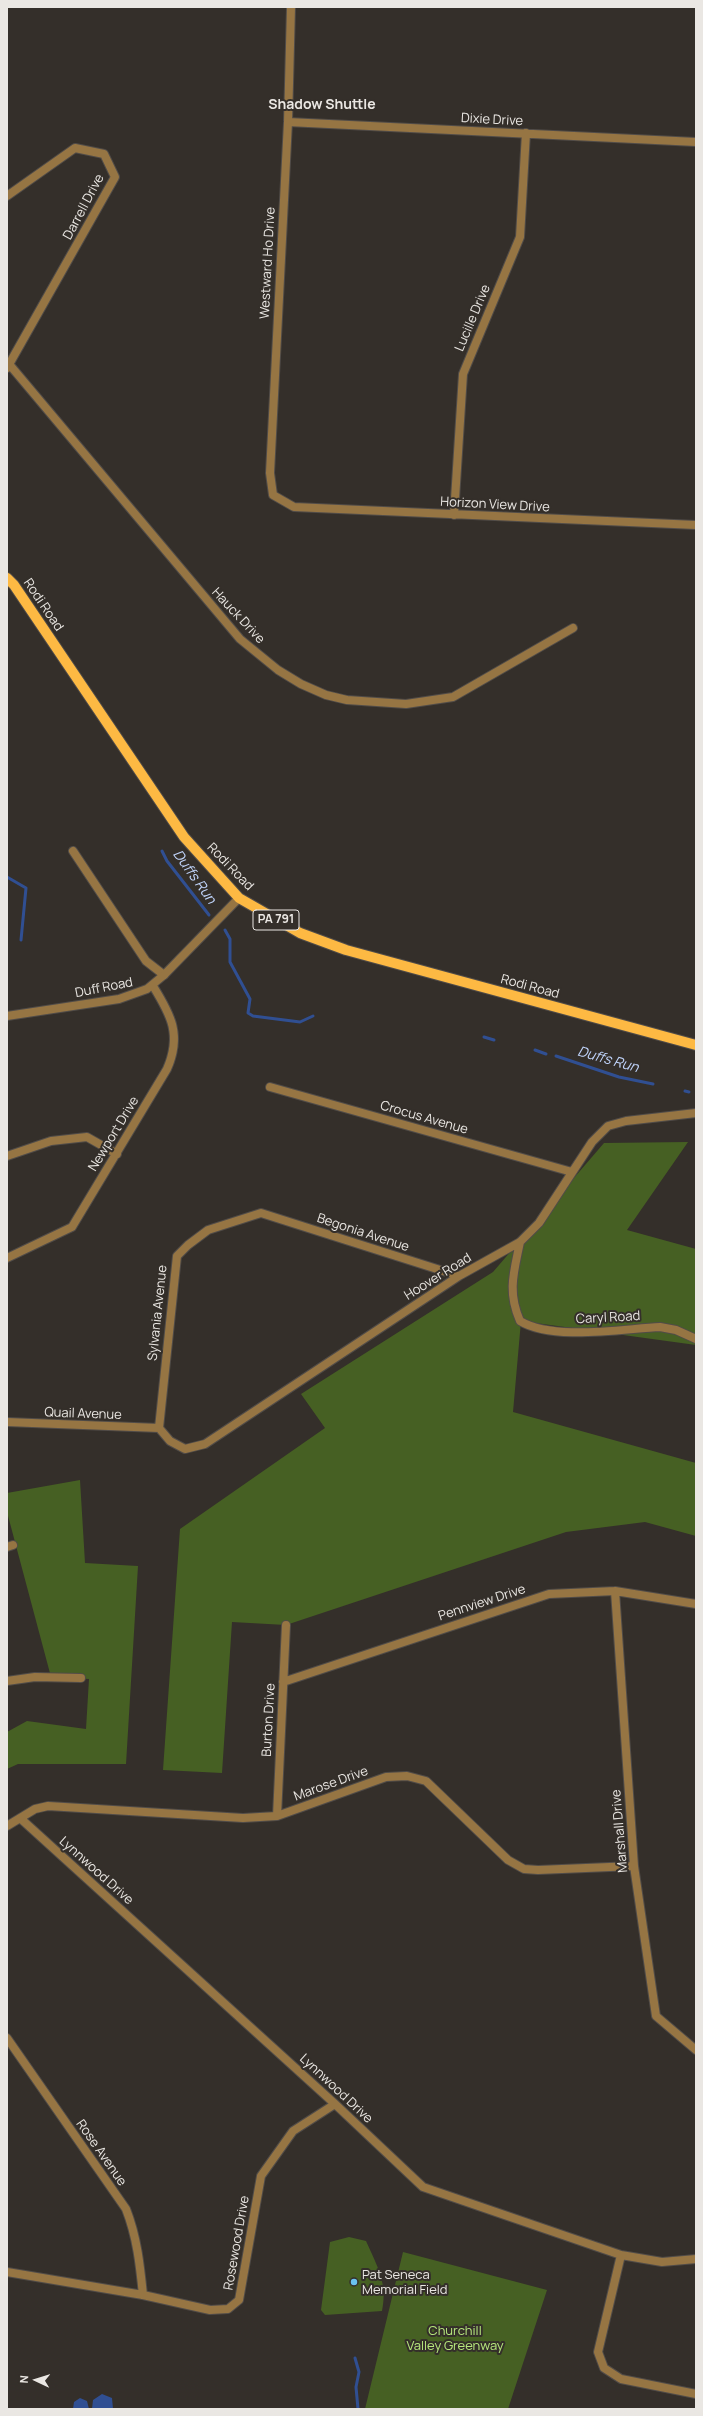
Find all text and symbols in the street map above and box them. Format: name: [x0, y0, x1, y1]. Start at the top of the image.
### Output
district label: Shadow Shuttle: [268, 97, 376, 113]
street label: Dixie Drive: [461, 111, 523, 129]
street label: Darrell Drive: [60, 172, 108, 242]
street label: Westward Ho Drive: [257, 207, 279, 319]
street label: Lucille Drive: [452, 282, 494, 354]
street label: Horizon View Drive: [440, 494, 550, 516]
street label: Rodi Road: [20, 576, 66, 634]
street label: Hauck Drive: [208, 585, 268, 647]
street label: Rodi Road: [204, 840, 256, 894]
water label: Duffs Run: [169, 847, 219, 907]
road number: PA 791: [253, 910, 299, 930]
street label: Rodi Road: [499, 972, 561, 1002]
street label: Duff Road: [74, 975, 134, 1001]
water label: Duffs Run: [576, 1043, 640, 1077]
street label: Newport Drive: [86, 1094, 142, 1174]
street label: Crocus Avenue: [378, 1098, 470, 1138]
street label: Begonia Avenue: [315, 1211, 411, 1255]
street label: Hoover Road: [402, 1250, 474, 1304]
street label: Sylvania Avenue: [145, 1264, 171, 1362]
street label: Caryl Road: [575, 1309, 641, 1327]
street label: Quail Avenue: [44, 1405, 122, 1423]
street label: Pennview Drive: [437, 1582, 527, 1624]
street label: Burton Drive: [259, 1683, 279, 1757]
street label: Marose Drive: [292, 1763, 370, 1805]
street label: Marshall Drive: [609, 1789, 631, 1873]
street label: Lynnwood Drive: [56, 1834, 136, 1908]
street label: Lynnwood Drive: [296, 2051, 376, 2127]
street label: Rose Avenue: [72, 2117, 130, 2189]
street label: Rosewood Drive: [221, 2194, 253, 2292]
place label: Pat Seneca Memorial Field: [362, 2267, 447, 2298]
marker: Pat Seneca Memorial Field: [349, 2277, 359, 2287]
park label: Churchill Valley Greenway: [406, 2323, 504, 2354]
north arrow: [16, 2360, 56, 2400]
text: N: [16, 2375, 31, 2384]

